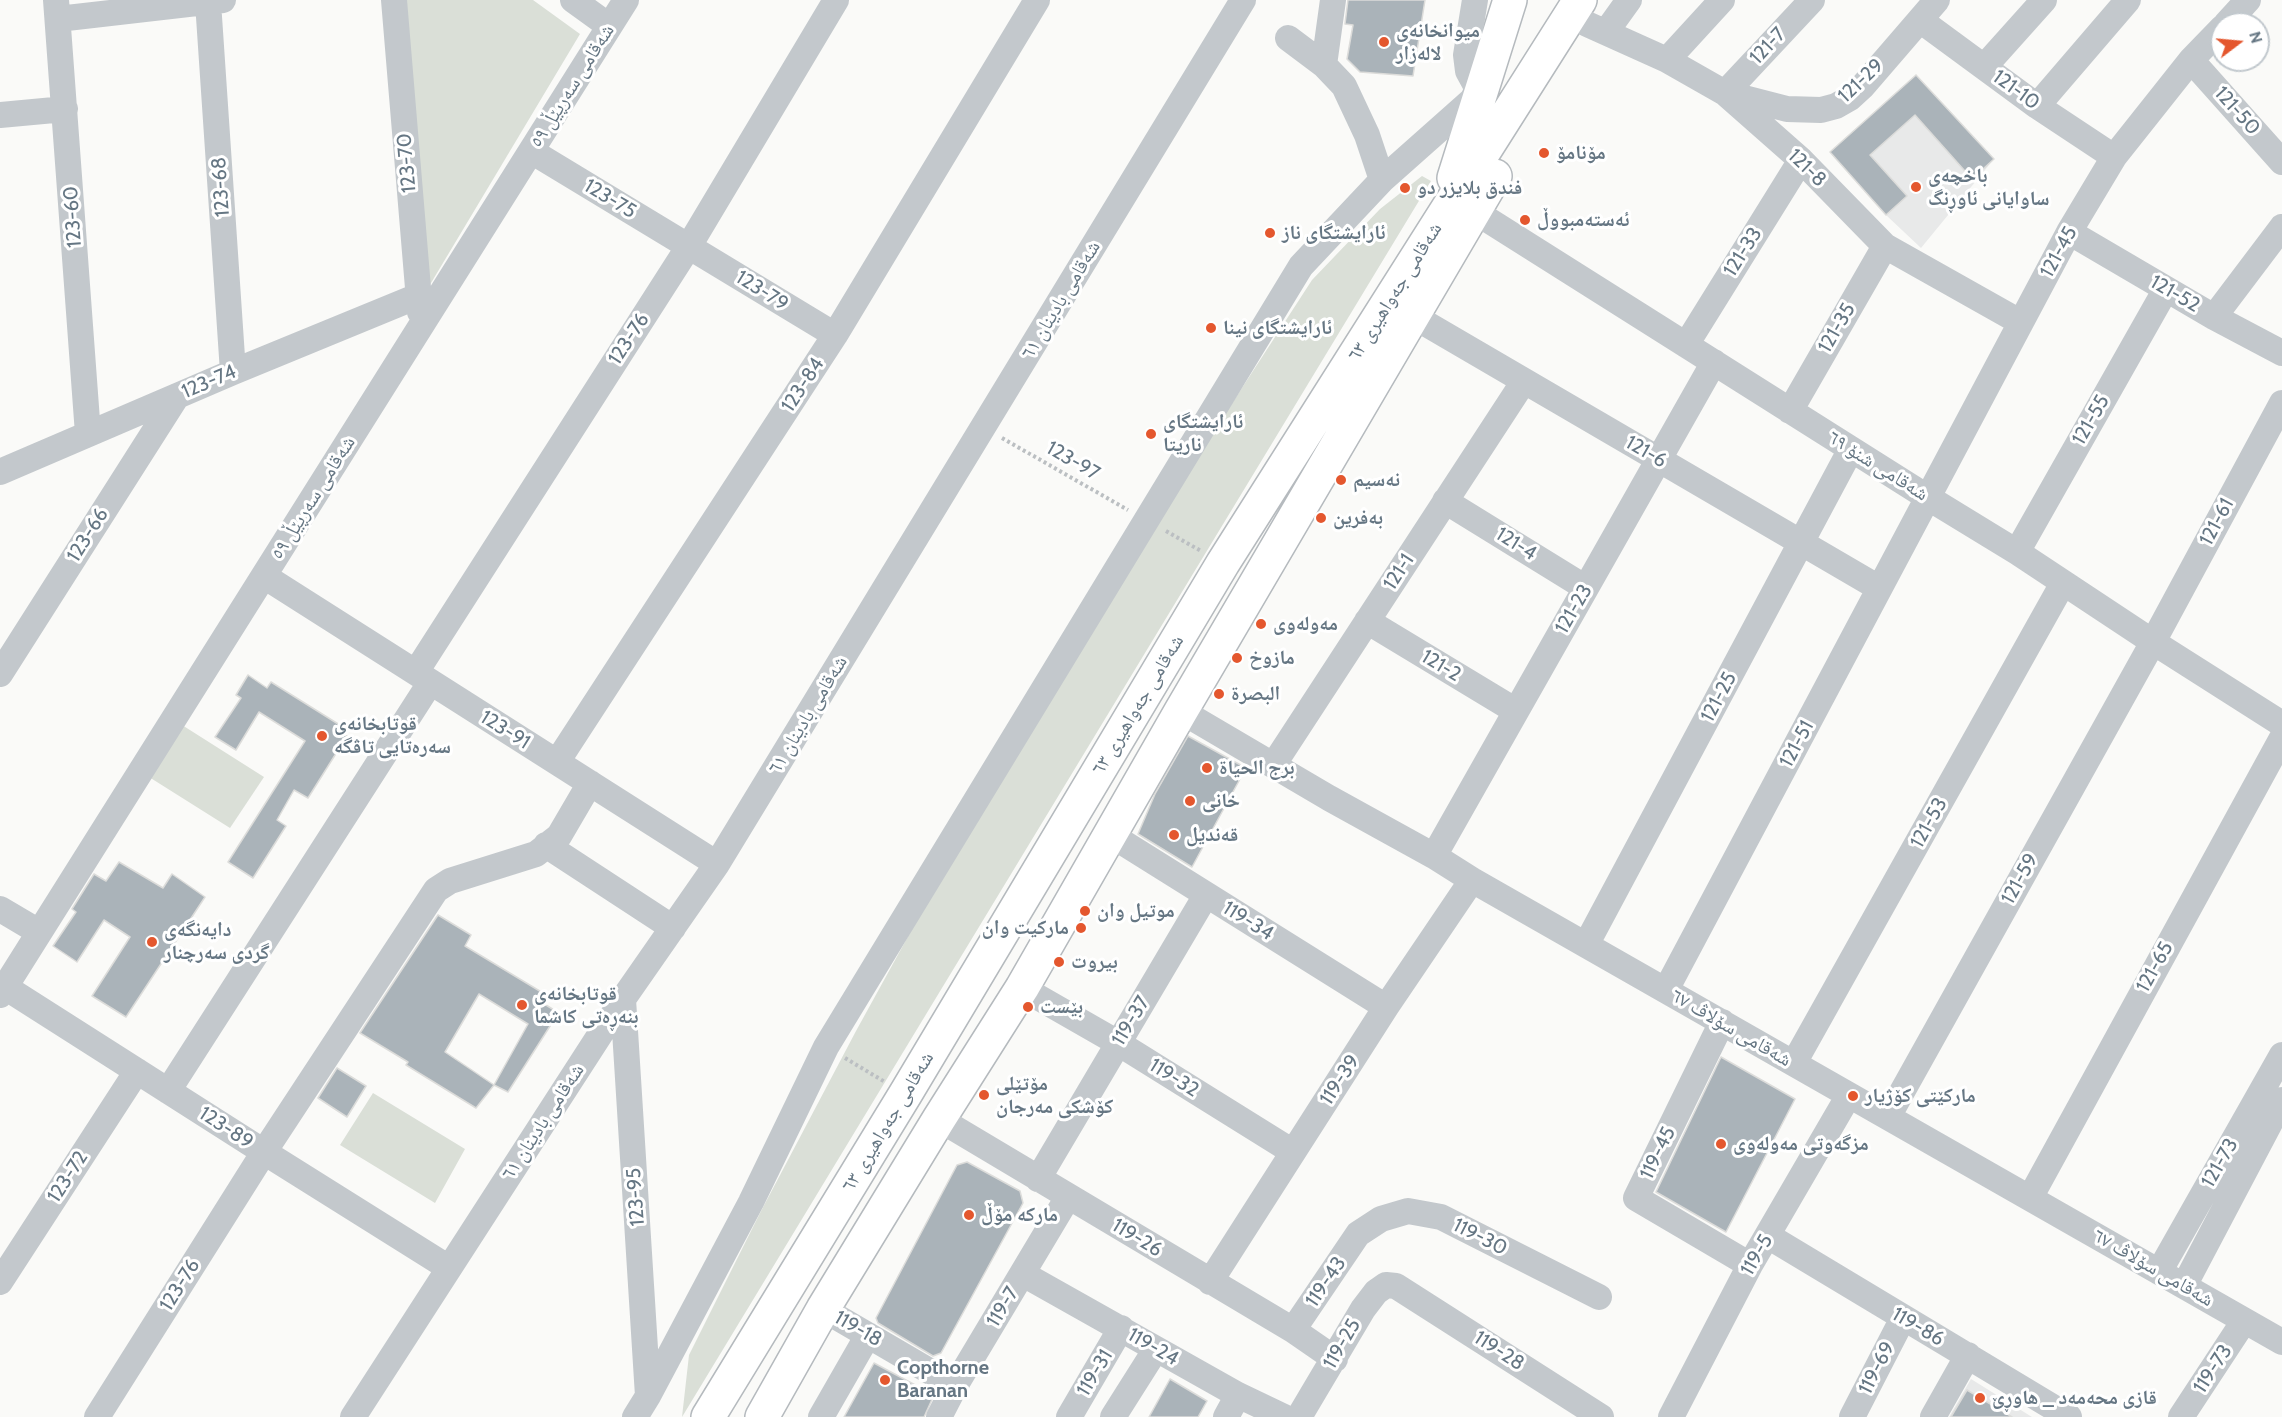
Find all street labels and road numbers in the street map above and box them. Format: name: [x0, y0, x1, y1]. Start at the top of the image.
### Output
street label: شەقامی سەرپێڵ ٥٩: [524, 20, 620, 152]
street label: 121-7: [1745, 23, 1791, 69]
street label: 121-29: [1833, 54, 1889, 108]
street label: 121-10: [1988, 65, 2044, 115]
street label: 121-50: [2209, 82, 2265, 140]
street label: 123-70: [392, 132, 422, 194]
street label: 121-8: [1783, 144, 1831, 192]
street label: 123-68: [207, 156, 235, 218]
street label: 123-75: [579, 174, 641, 224]
street label: 123-60: [59, 185, 87, 249]
street label: شەقامی جەواهیری ٦٣: [1343, 218, 1447, 366]
street label: 121-45: [2035, 222, 2083, 282]
street label: 121-33: [1719, 223, 1767, 281]
street label: شەقامی بادینان ٦١: [1016, 236, 1106, 364]
street label: 123-79: [731, 266, 793, 316]
street label: 121-52: [2146, 270, 2204, 318]
street label: 121-35: [1813, 299, 1861, 357]
street label: 123-76: [603, 309, 655, 369]
street label: 123-84: [777, 353, 829, 417]
street label: 123-74: [178, 360, 240, 404]
street label: 121-55: [2067, 391, 2115, 449]
street label: شەقامی شنۆ ٦٩: [1823, 426, 1933, 506]
street label: 121-6: [1621, 431, 1671, 473]
street label: شەقامی سەرپێڵ ٥٩: [265, 432, 361, 564]
street label: 123-97: [1042, 436, 1104, 486]
street label: 121-61: [2195, 494, 2239, 550]
street label: 123-66: [62, 504, 114, 566]
street label: 121-4: [1491, 522, 1541, 566]
street label: 121-1: [1379, 549, 1419, 595]
street label: 121-23: [1550, 580, 1598, 638]
street label: شەقامی جەواهیری ٦٣: [1087, 631, 1189, 779]
street label: 121-2: [1417, 645, 1465, 687]
street label: شەقامی بادینان ٦١: [763, 651, 853, 779]
street label: 121-25: [1696, 668, 1742, 726]
street label: 123-91: [476, 705, 534, 755]
street label: 121-51: [1775, 717, 1819, 771]
street label: 121-53: [1906, 794, 1952, 852]
street label: 121-59: [1996, 849, 2044, 909]
street label: 119-34: [1218, 896, 1278, 946]
street label: 121-65: [2131, 937, 2179, 997]
street label: شەقامی سۆلاڤ ٦٧: [1666, 984, 1796, 1072]
street label: 119-37: [1107, 992, 1155, 1050]
street label: شەقامی جەواهیری ٦٣: [837, 1048, 939, 1196]
street label: 119-39: [1315, 1050, 1365, 1110]
street label: 119-32: [1145, 1054, 1203, 1102]
street label: شەقامی بادینان ٦١: [496, 1059, 590, 1185]
street label: 123-89: [194, 1102, 258, 1154]
street label: 119-45: [1635, 1123, 1681, 1183]
street label: 121-73: [2196, 1134, 2244, 1192]
street label: 123-72: [43, 1147, 93, 1207]
street label: 123-95: [622, 1167, 650, 1227]
street label: 119-30: [1449, 1213, 1511, 1261]
street label: 119-26: [1108, 1214, 1166, 1262]
street label: شەقامی سۆلاڤ ٦٧: [2088, 1224, 2218, 1312]
street label: 119-5: [1736, 1230, 1778, 1280]
street label: 119-43: [1301, 1252, 1351, 1312]
street label: 123-76: [155, 1255, 205, 1315]
street label: 119-7: [982, 1283, 1024, 1331]
street label: 119-86: [1888, 1303, 1948, 1351]
street label: 119-18: [830, 1306, 886, 1352]
street label: 119-25: [1318, 1315, 1366, 1373]
street label: 119-24: [1123, 1323, 1183, 1371]
street label: 119-28: [1469, 1326, 1529, 1376]
street label: 119-69: [1854, 1338, 1900, 1398]
street label: 119-73: [2188, 1340, 2238, 1398]
street label: 119-31: [1072, 1345, 1118, 1401]

